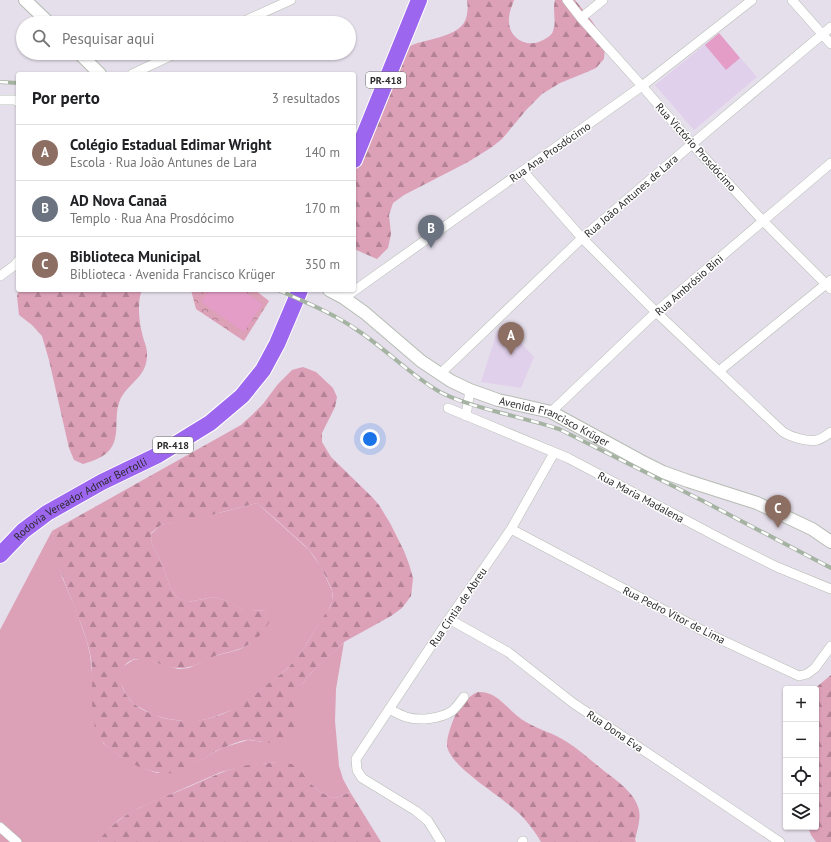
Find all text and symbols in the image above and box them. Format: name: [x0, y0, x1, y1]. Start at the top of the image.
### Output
search box: [16, 16, 356, 60]
icon: search: [30, 27, 52, 49]
text: Pesquisar aqui: [62, 29, 154, 48]
road number: PR-418: [366, 72, 406, 88]
text: Por perto: [32, 87, 100, 109]
text: 3 resultados: [272, 90, 340, 107]
street label: Rua Victório Prosdócimo: [653, 100, 739, 194]
street label: Rua Ana Prosdócimo: [507, 119, 593, 185]
text: Colégio Estadual Edimar Wright: [70, 135, 272, 154]
text: A: [41, 144, 49, 161]
text: 140 m: [305, 144, 340, 161]
street label: Rua João Antunes de Lara: [581, 151, 681, 241]
text: Escola · Rua João Antunes de Lara: [70, 154, 257, 171]
text: AD Nova Canaã: [70, 191, 167, 210]
text: B: [41, 200, 49, 217]
text: 170 m: [305, 200, 340, 217]
text: Templo · Rua Ana Prosdócimo: [70, 210, 234, 227]
pin: B: [418, 215, 444, 248]
text: Biblioteca Municipal: [70, 247, 201, 266]
street label: Rua Ambrósio Bini: [652, 251, 726, 319]
text: C: [41, 256, 49, 273]
text: 350 m: [305, 256, 340, 273]
text: Biblioteca · Avenida Francisco Krüger: [70, 266, 275, 283]
pin: A: [498, 322, 524, 355]
street label: Avenida Francisco Krüger: [498, 393, 612, 450]
your location: [360, 429, 380, 449]
road number: PR-418: [153, 437, 193, 453]
street label: Rodovia Vereador Admar Bertolli: [11, 454, 149, 543]
street label: Rua Maria Madalena: [595, 468, 687, 526]
pin: C: [765, 495, 791, 528]
street label: Rua Cíntia de Abreu: [426, 565, 490, 649]
street label: Rua Pedro Vitor de Lima: [620, 583, 728, 647]
map controls: [783, 686, 819, 830]
button: +: [783, 686, 819, 722]
street label: Rua Dona Eva: [584, 707, 646, 755]
button: −: [783, 722, 819, 758]
button: locate: [783, 758, 819, 794]
button: layers: [783, 794, 819, 830]

